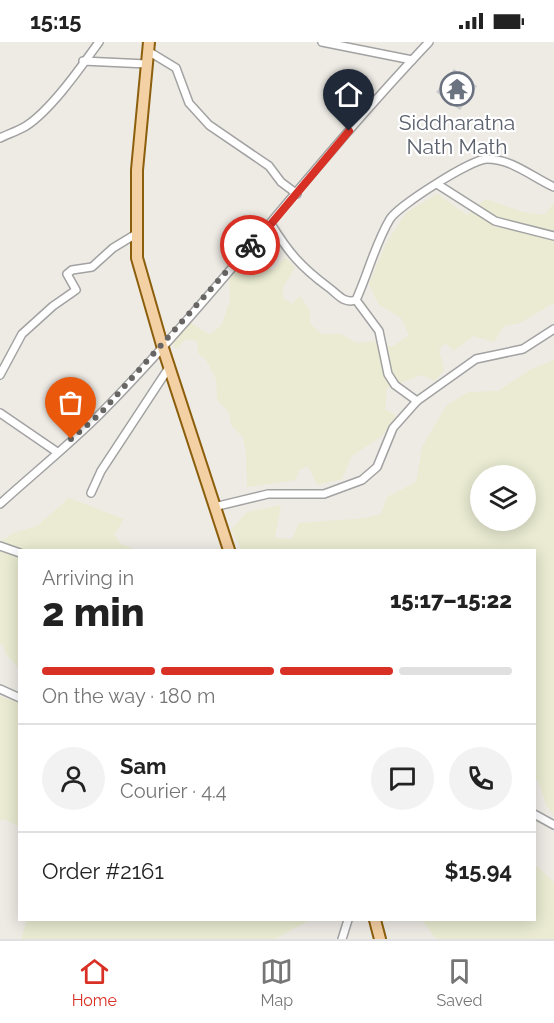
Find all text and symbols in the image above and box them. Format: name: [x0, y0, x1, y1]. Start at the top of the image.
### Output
text: 15:15: [30, 8, 82, 34]
pin: [323, 69, 374, 131]
temple icon: Siddharatna Nath Math: [439, 71, 475, 107]
icon: home: [332, 78, 365, 111]
place label: Siddharatna Nath Math: [399, 110, 515, 159]
courier: [220, 215, 280, 275]
icon: bike: [234, 229, 267, 262]
pin: [45, 377, 96, 439]
icon: bag: [54, 386, 87, 419]
map controls: [470, 465, 536, 531]
button: layers: [470, 465, 536, 531]
text: Arriving in: [42, 566, 134, 590]
text: 15:17–15:22: [390, 587, 512, 613]
text: 2 min: [42, 589, 145, 635]
text: On the way · 180 m: [42, 684, 215, 708]
button: person: [42, 747, 105, 810]
button: chat: [371, 747, 434, 810]
button: phone: [449, 747, 512, 810]
text: Sam: [120, 753, 167, 779]
text: Courier · 4.4: [120, 779, 227, 803]
text: Order #2161: [42, 858, 164, 884]
text: $15.94: [445, 858, 512, 884]
tab: Home: [72, 955, 117, 1010]
tab: Map: [260, 955, 293, 1010]
tab: Saved: [437, 955, 482, 1010]

